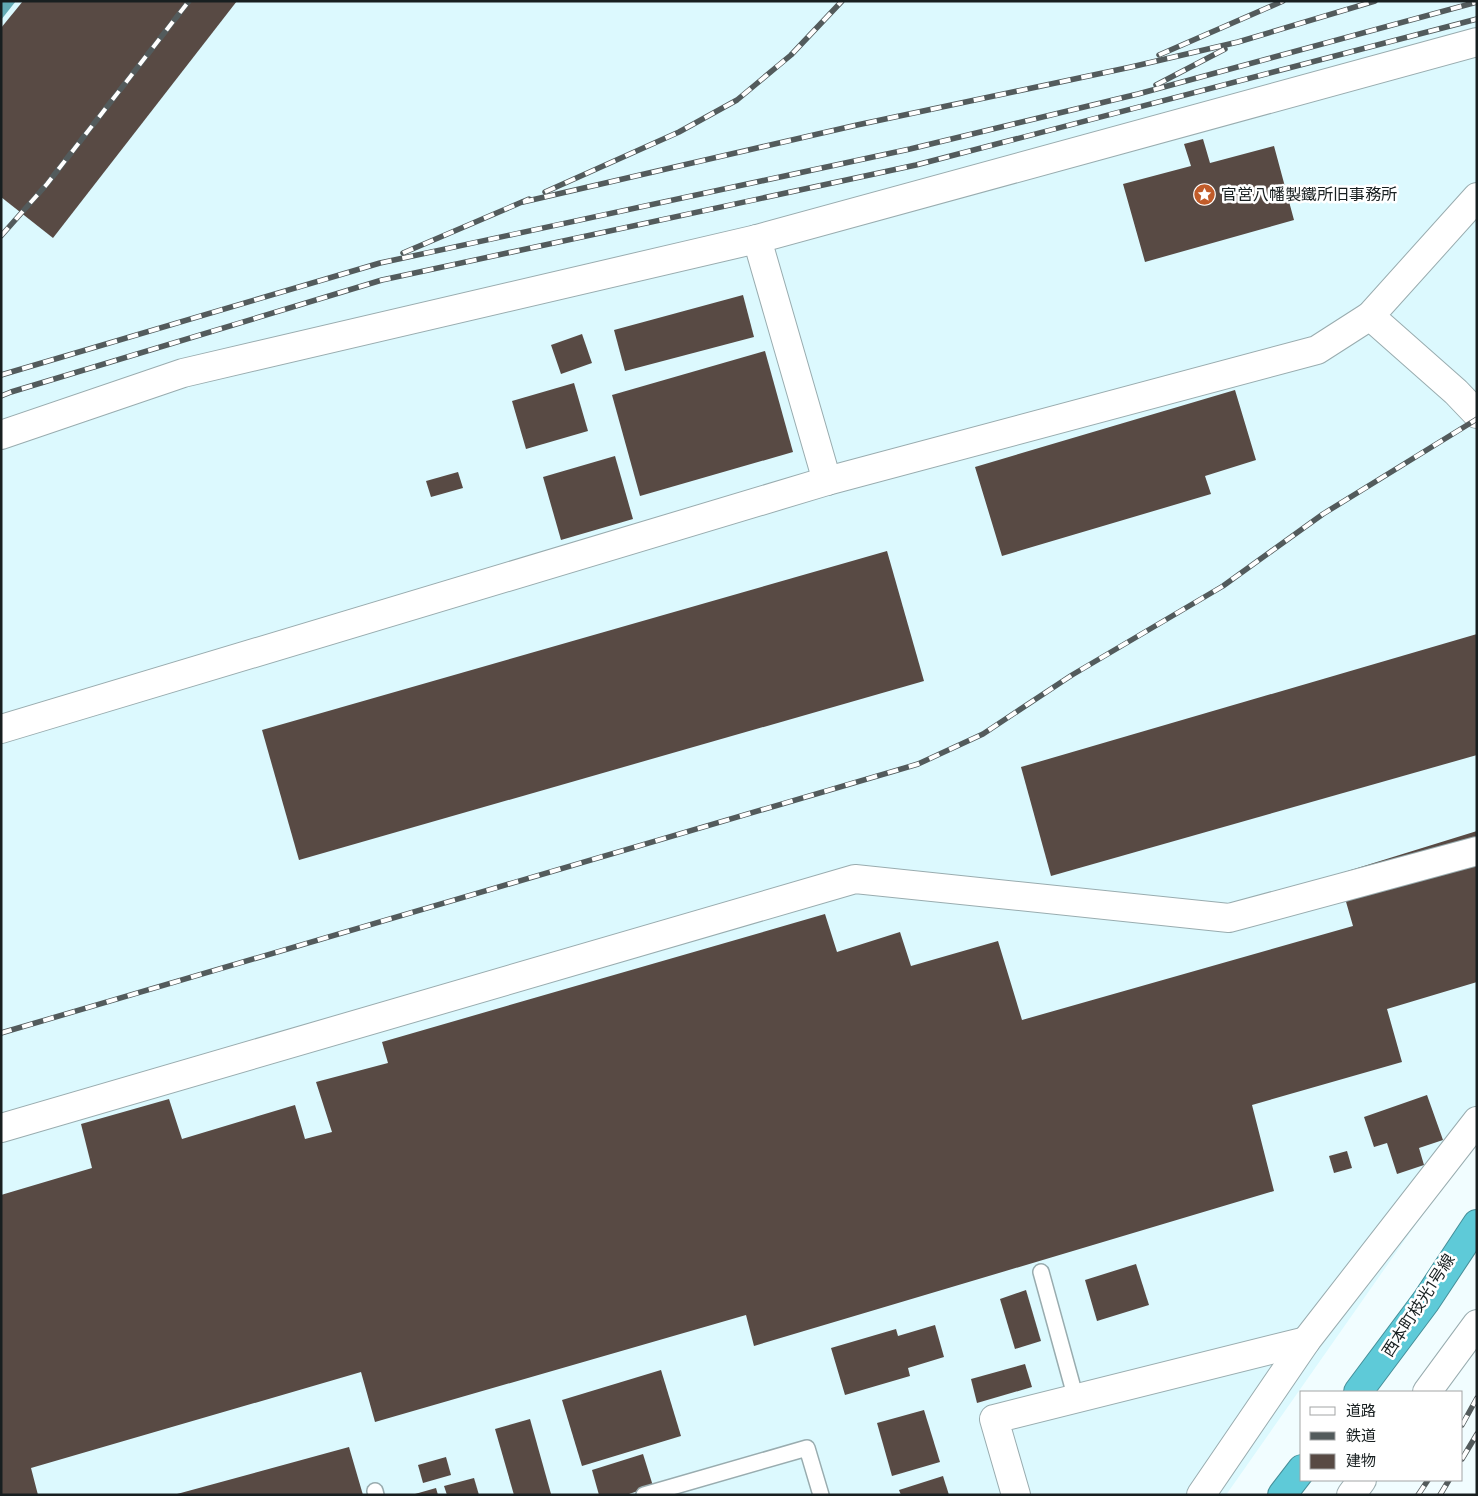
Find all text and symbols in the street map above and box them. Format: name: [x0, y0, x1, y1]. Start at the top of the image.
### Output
place icon: 官営八幡製鐵所旧事務所: [1193, 182, 1217, 206]
place label: 官営八幡製鐵所旧事務所: [1221, 184, 1397, 203]
street label: 西本町枝光1号線: [1377, 1250, 1458, 1360]
legend: [1300, 1391, 1463, 1481]
text: 道路: [1346, 1401, 1376, 1419]
text: 鉄道: [1346, 1426, 1376, 1444]
text: 建物: [1346, 1451, 1376, 1469]

